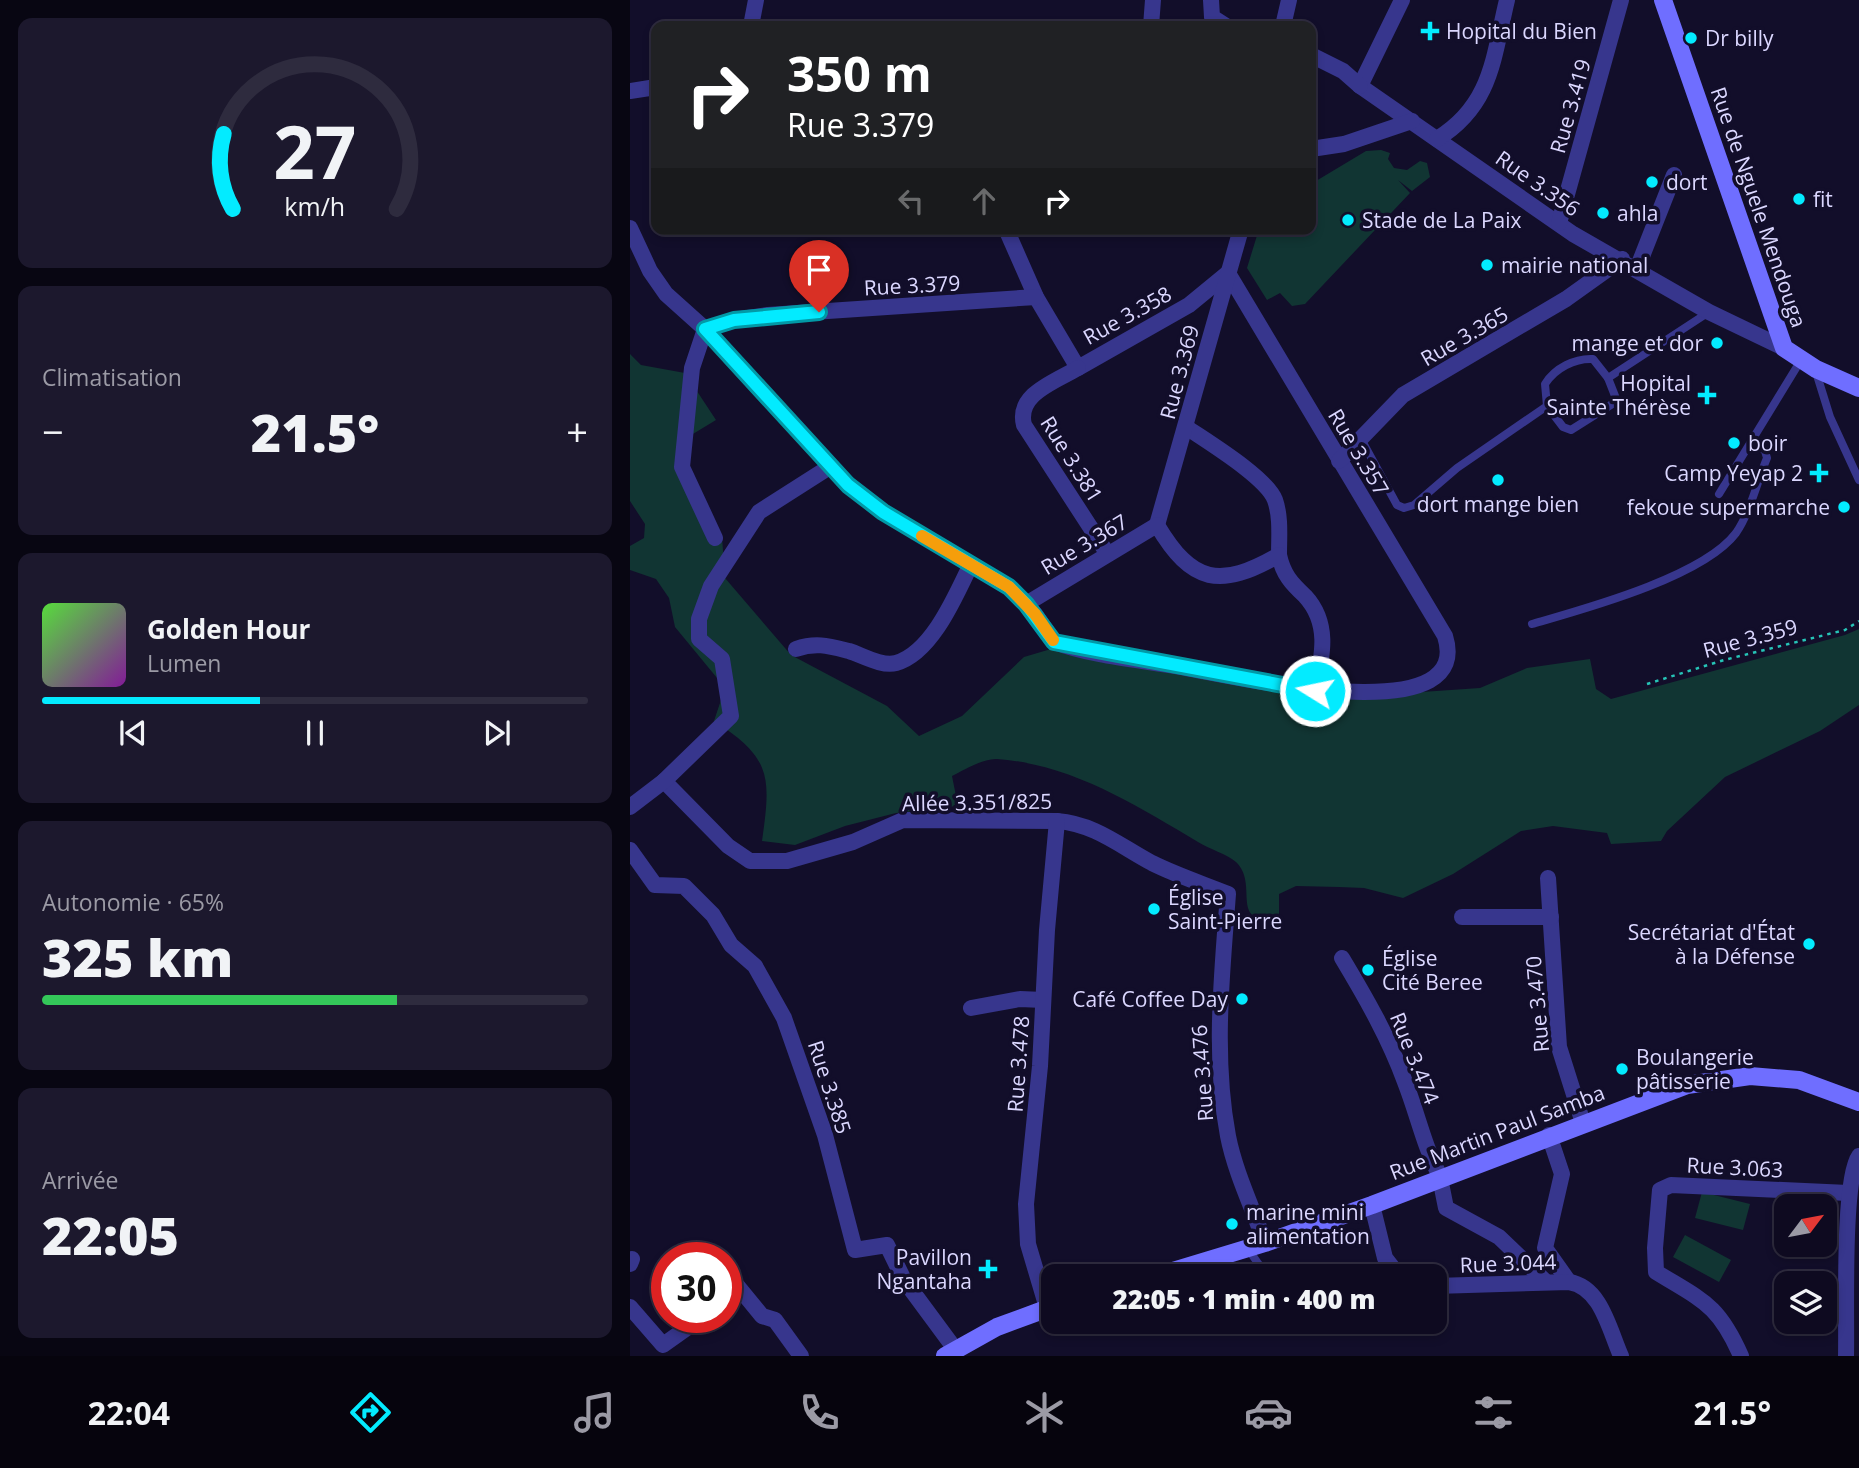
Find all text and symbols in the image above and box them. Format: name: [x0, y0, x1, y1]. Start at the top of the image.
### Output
place label: Hopital du Bien: [1446, 17, 1597, 45]
marker: Hopital du Bien: [1420, 21, 1440, 41]
place label: Dr billy: [1705, 24, 1774, 52]
marker: Dr billy: [1683, 30, 1699, 46]
text: 350 m: [787, 40, 932, 106]
icon: right: [672, 49, 763, 140]
street label: Rue 3.419: [1543, 56, 1597, 156]
street label: Rue de Nguele Mendouga: [1705, 83, 1813, 331]
text: 27: [273, 101, 357, 200]
text: Rue 3.379: [787, 103, 934, 146]
street label: Rue 3.356: [1490, 144, 1586, 222]
place label: dort: [1666, 168, 1708, 196]
marker: dort: [1644, 174, 1660, 190]
icon: left: [892, 182, 930, 220]
icon: ahead: [965, 182, 1003, 220]
icon: right: [1038, 182, 1076, 220]
place label: fit: [1813, 185, 1833, 213]
text: km/h: [285, 189, 345, 223]
marker: fit: [1791, 191, 1807, 207]
place label: ahla: [1617, 199, 1659, 227]
marker: ahla: [1595, 205, 1611, 221]
place label: Stade de La Paix: [1362, 206, 1522, 234]
marker: Stade de La Paix: [1340, 212, 1356, 228]
pin: [789, 240, 849, 312]
icon: arrive: [800, 251, 838, 289]
place label: mairie national: [1501, 251, 1648, 279]
marker: mairie national: [1479, 257, 1495, 273]
street label: Rue 3.379: [863, 268, 961, 302]
street label: Rue 3.358: [1078, 279, 1176, 351]
street label: Rue 3.365: [1415, 300, 1513, 372]
street label: Rue 3.369: [1153, 322, 1205, 422]
place label: mange et dor: [1572, 329, 1703, 357]
marker: mange et dor: [1709, 335, 1725, 351]
text: Climatisation: [42, 361, 182, 393]
place label: Hopital Sainte Thérèse: [1546, 369, 1691, 421]
marker: Hopital Sainte Thérèse: [1697, 385, 1717, 405]
text: 21.5°: [251, 396, 379, 467]
street label: Rue 3.357: [1322, 403, 1396, 501]
text: −: [42, 405, 64, 457]
text: +: [566, 405, 588, 457]
street label: Rue 3.381: [1035, 411, 1109, 507]
place label: boir: [1748, 429, 1788, 457]
marker: boir: [1726, 435, 1742, 451]
place label: Camp Yeyap 2: [1664, 459, 1803, 487]
marker: Camp Yeyap 2: [1809, 463, 1829, 483]
marker: dort mange bien: [1490, 472, 1506, 488]
place label: dort mange bien: [1417, 490, 1579, 518]
place label: fekoue supermarche: [1627, 493, 1830, 521]
marker: fekoue supermarche: [1836, 499, 1852, 515]
street label: Rue 3.367: [1035, 507, 1133, 581]
text: Golden Hour: [147, 611, 310, 647]
street label: Rue 3.359: [1700, 612, 1800, 664]
text: Lumen: [147, 647, 221, 679]
position arrow: [1278, 654, 1352, 728]
icon: previous: [114, 714, 152, 752]
icon: pause: [296, 714, 334, 752]
icon: next: [478, 714, 516, 752]
street label: Allée 3.351/825: [902, 787, 1052, 817]
place label: Église Saint-Pierre: [1168, 883, 1282, 935]
text: Autonomie · 65%: [42, 886, 224, 918]
marker: Église Saint-Pierre: [1146, 901, 1162, 917]
place label: Secrétariat d'État à la Défense: [1628, 918, 1795, 970]
text: 325 km: [42, 921, 233, 992]
marker: Secrétariat d'État à la Défense: [1801, 936, 1817, 952]
place label: Église Cité Beree: [1382, 944, 1483, 996]
street label: Rue 3.470: [1519, 955, 1555, 1053]
marker: Église Cité Beree: [1360, 962, 1376, 978]
place label: Café Coffee Day: [1072, 985, 1228, 1013]
marker: Café Coffee Day: [1234, 991, 1250, 1007]
street label: Rue 3.474: [1384, 1008, 1446, 1108]
street label: Rue 3.478: [1001, 1015, 1035, 1113]
street label: Rue 3.476: [1185, 1024, 1219, 1122]
street label: Rue 3.385: [802, 1037, 858, 1137]
place label: Boulangerie pâtisserie: [1636, 1043, 1754, 1095]
marker: Boulangerie pâtisserie: [1614, 1061, 1630, 1077]
street label: Rue Martin Paul Samba: [1385, 1078, 1609, 1186]
street label: Rue 3.063: [1686, 1150, 1784, 1184]
text: Arrivée: [42, 1164, 118, 1196]
north arrow: [1774, 1194, 1838, 1256]
map controls: [1774, 1194, 1837, 1334]
place label: marine mini alimentation: [1246, 1198, 1370, 1250]
text: 22:05: [42, 1199, 179, 1270]
marker: marine mini alimentation: [1224, 1216, 1240, 1232]
speed limit sign: 30: [651, 1242, 742, 1333]
place label: Pavillon Ngantaha: [877, 1243, 972, 1295]
street label: Rue 3.044: [1459, 1247, 1557, 1279]
marker: Pavillon Ngantaha: [978, 1259, 998, 1279]
button: layers: [1774, 1271, 1837, 1334]
text: 22:05 · 1 min · 400 m: [1113, 1281, 1375, 1317]
icon: directions: [346, 1388, 395, 1437]
icon: music: [570, 1388, 619, 1437]
icon: phone: [795, 1388, 844, 1437]
icon: climate: [1020, 1388, 1069, 1437]
icon: car: [1244, 1388, 1293, 1437]
icon: filters: [1469, 1388, 1518, 1437]
text: 22:04: [88, 1391, 170, 1434]
text: 21.5°: [1693, 1391, 1771, 1434]

